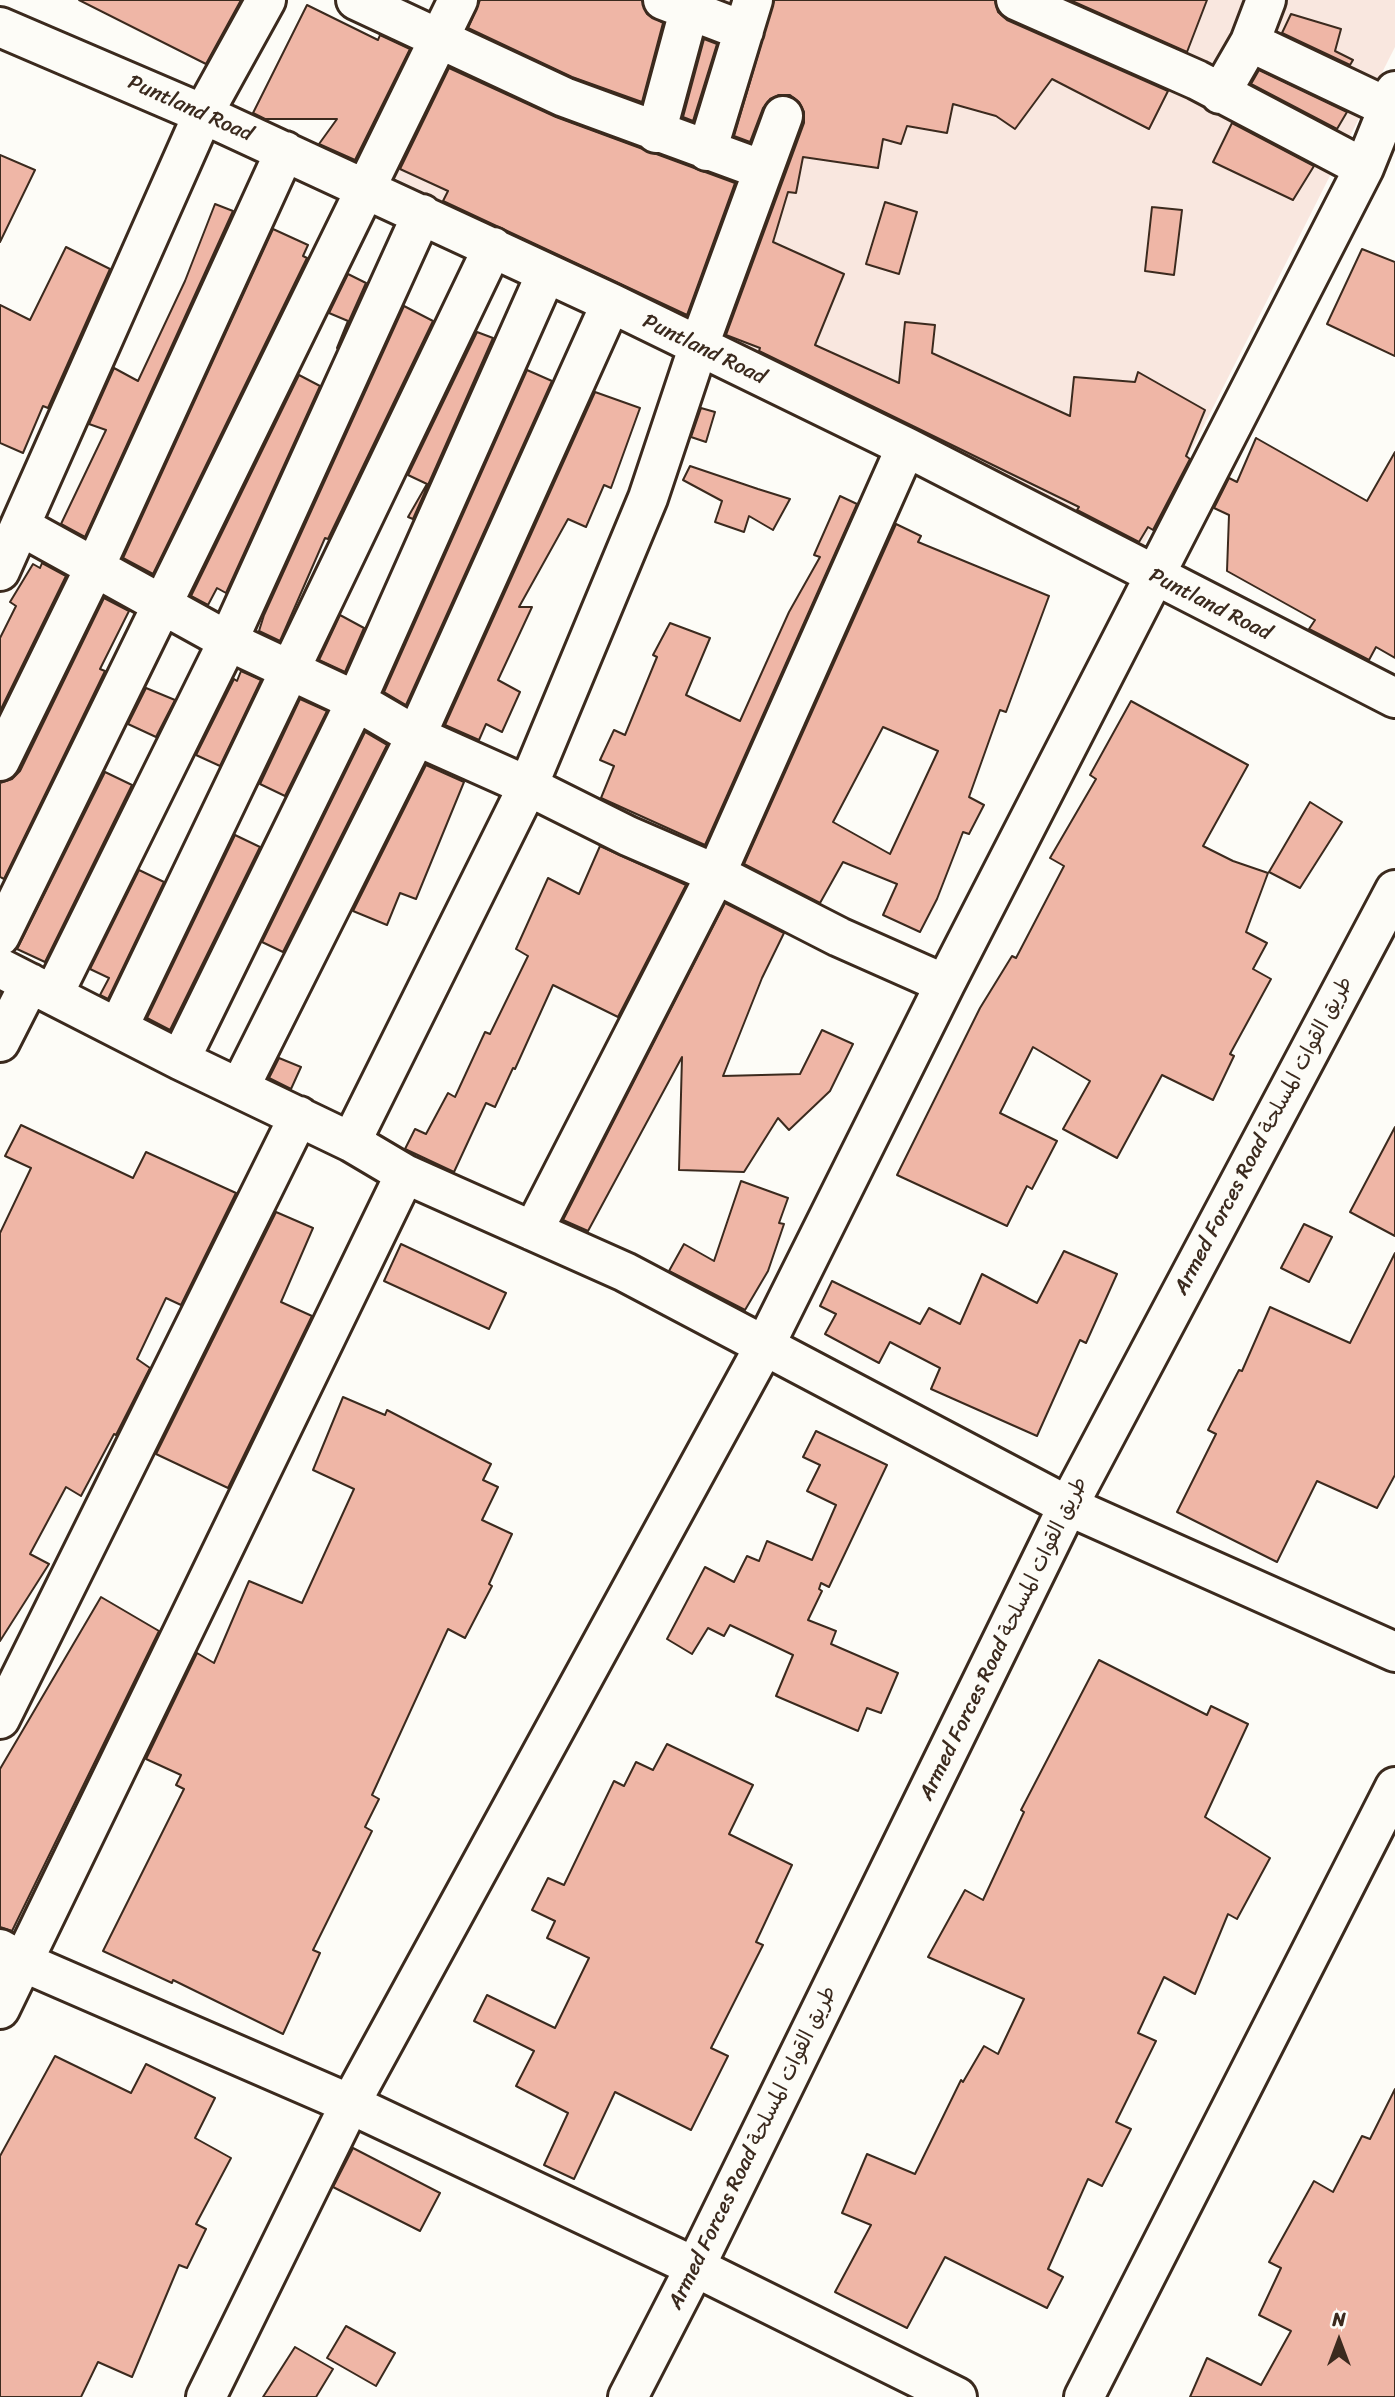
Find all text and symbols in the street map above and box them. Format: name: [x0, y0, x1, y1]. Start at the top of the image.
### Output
street label: Puntland Road: [124, 70, 256, 148]
street label: Puntland Road: [638, 309, 770, 391]
street label: Puntland Road: [1145, 563, 1275, 647]
street label: Armed Forces Road طريق القوات المسلحة: [1169, 973, 1359, 1299]
street label: Armed Forces Road طريق القوات المسلحة: [914, 1473, 1094, 1805]
street label: Armed Forces Road طريق القوات المسلحة: [663, 1982, 843, 2314]
text: N: [1332, 2303, 1346, 2336]
north arrow: [1304, 2306, 1374, 2376]

